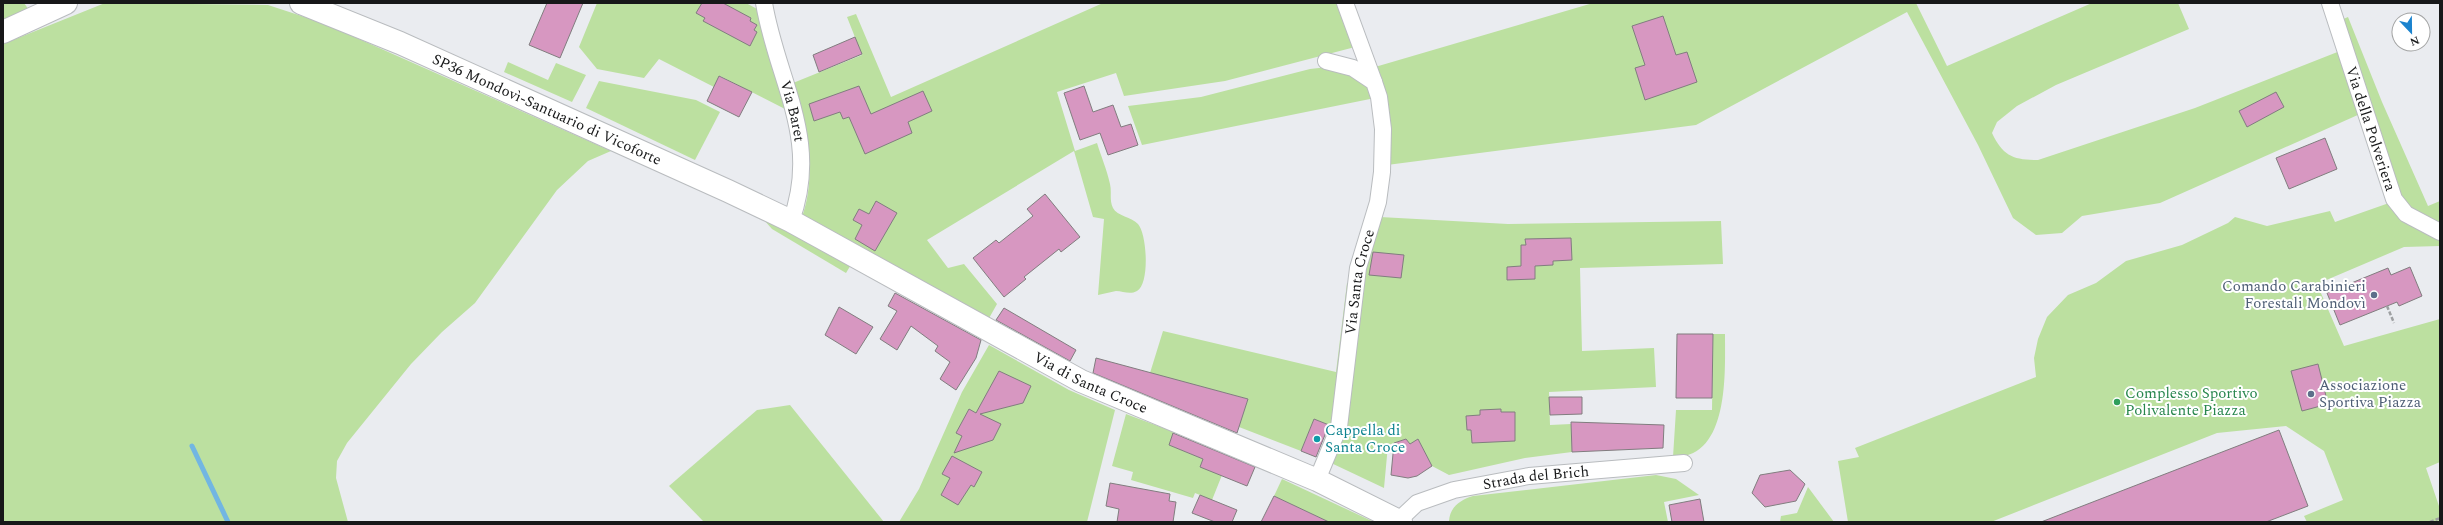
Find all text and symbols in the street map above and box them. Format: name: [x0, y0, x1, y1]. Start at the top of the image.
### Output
north arrow: [2391, 12, 2431, 52]
text: N: [2407, 31, 2422, 50]
street label: SP36 Mondovì-Santuario di Vicoforte: [429, 48, 665, 171]
street label: Via della Polveriera: [2340, 63, 2402, 195]
street label: Via Baret: [774, 77, 811, 143]
street label: Via Santa Croce: [1339, 226, 1381, 336]
place label: Comando Carabinieri Forestali Mondovì: [2222, 275, 2366, 315]
marker: Comando Carabinieri Forestali Mondovì: [2369, 290, 2379, 300]
street label: Via di Santa Croce: [1029, 346, 1151, 419]
place label: Associazione Sportiva Piazza: [2319, 374, 2422, 414]
place label: Complesso Sportivo Polivalente Piazza: [2125, 382, 2258, 422]
marker: Associazione Sportiva Piazza: [2306, 389, 2316, 399]
marker: Complesso Sportivo Polivalente Piazza: [2112, 397, 2122, 407]
place label: Cappella di Santa Croce: [1325, 419, 1405, 459]
marker: Cappella di Santa Croce: [1312, 434, 1322, 444]
street label: Strada del Brich: [1481, 459, 1590, 496]

